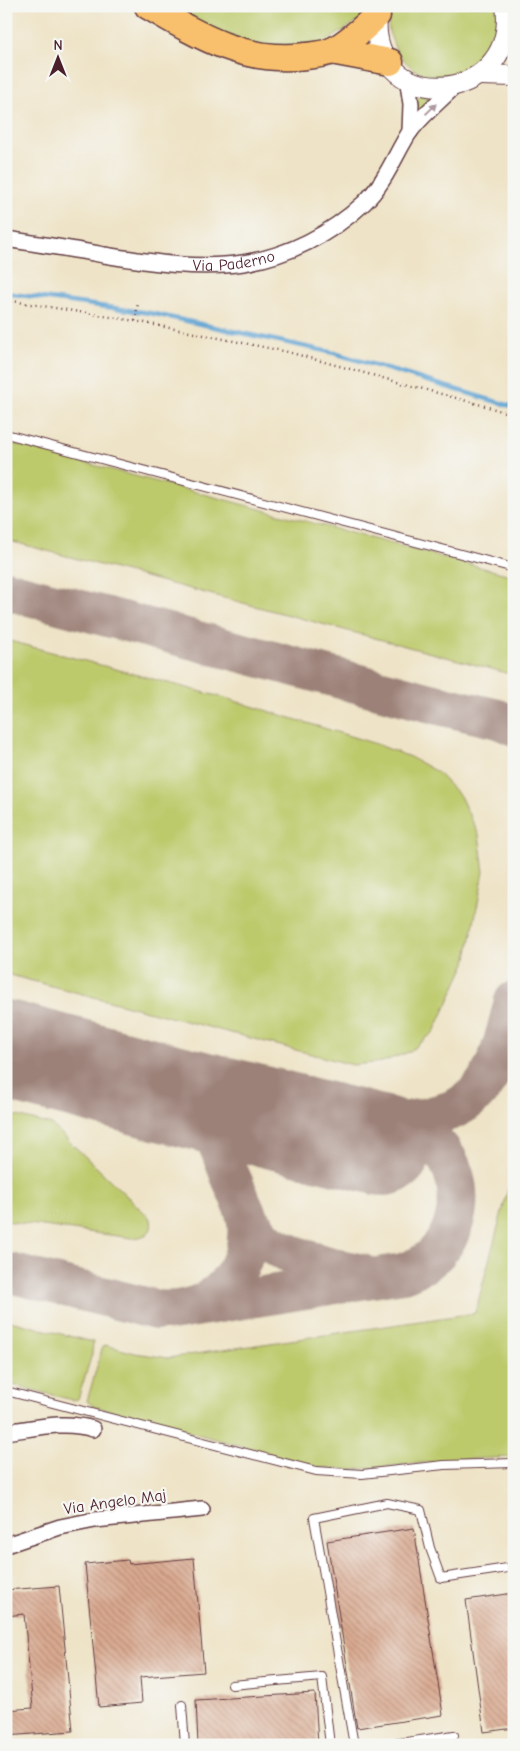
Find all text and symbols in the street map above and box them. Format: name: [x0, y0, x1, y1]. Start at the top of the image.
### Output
north arrow: [32, 32, 82, 82]
text: N: [53, 37, 63, 54]
one-way arrow: [425, 103, 437, 115]
street label: Via Paderno: [193, 247, 277, 275]
street label: Via Angelo Maj: [63, 1486, 167, 1518]

